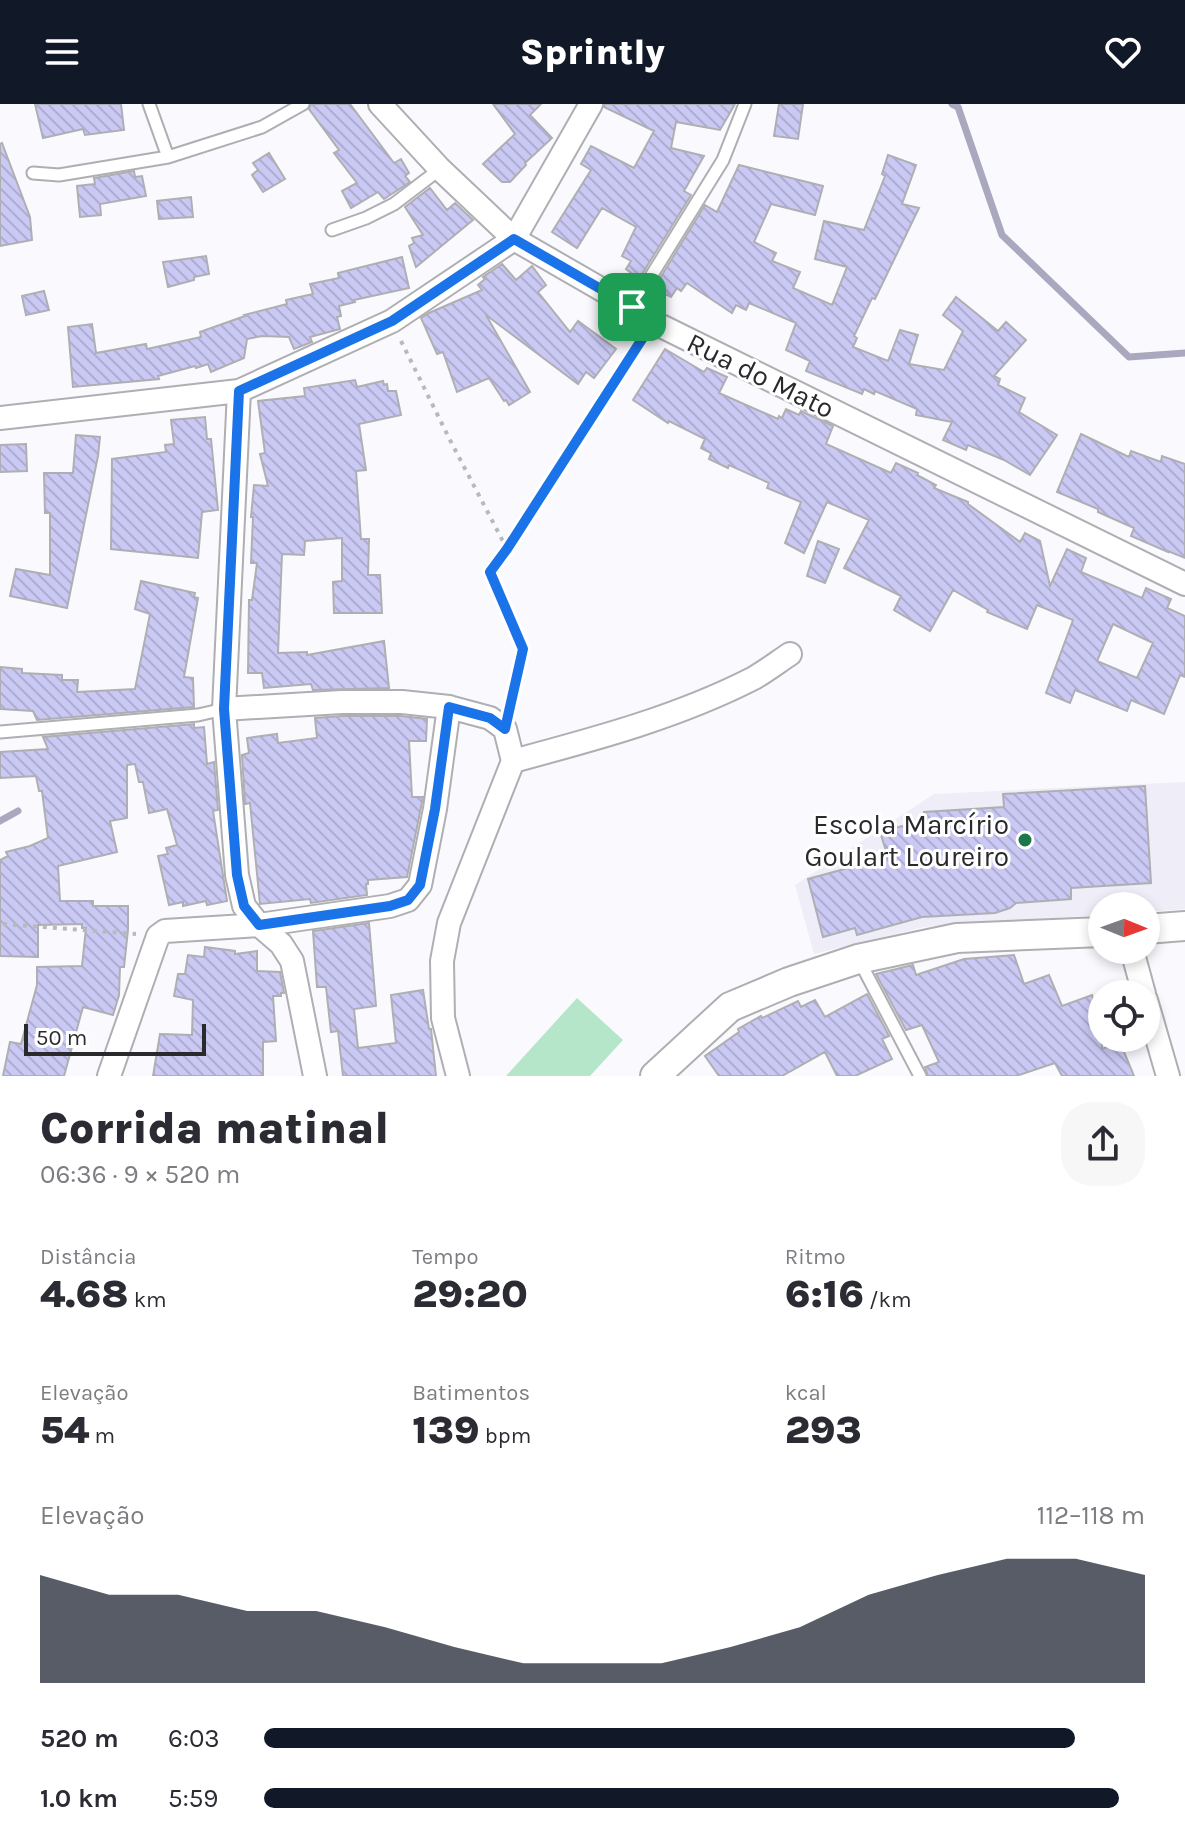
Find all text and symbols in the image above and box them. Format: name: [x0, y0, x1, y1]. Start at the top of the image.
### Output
icon: menu: [40, 30, 84, 74]
icon: heart: [1101, 30, 1145, 74]
text: Sprintly: [520, 31, 665, 73]
pin: [598, 273, 666, 341]
icon: arrive: [610, 285, 654, 329]
street label: Rua do Mato: [682, 326, 840, 425]
place label: Escola Marcírio Goulart Loureiro: [805, 808, 1009, 873]
marker: Escola Marcírio Goulart Loureiro: [1016, 831, 1034, 849]
north arrow: [1088, 892, 1160, 964]
map controls: [1088, 892, 1160, 1052]
button: locate: [1088, 980, 1160, 1052]
scale bar: [24, 1020, 206, 1056]
text: 50 m: [36, 1025, 87, 1051]
button: share: [1061, 1102, 1145, 1186]
text: Corrida matinal: [40, 1103, 389, 1154]
text: 06:36 · 9 × 520 m: [40, 1159, 240, 1190]
text: Distância: [40, 1244, 136, 1270]
text: Tempo: [412, 1244, 478, 1270]
text: Ritmo: [785, 1244, 846, 1270]
text: 4.68: [40, 1270, 128, 1317]
text: 29:20: [412, 1270, 528, 1317]
text: 6:16: [785, 1270, 864, 1317]
text: km: [128, 1287, 167, 1313]
text: /km: [864, 1287, 912, 1313]
text: Elevação: [40, 1380, 128, 1406]
text: Batimentos: [412, 1380, 530, 1406]
text: kcal: [785, 1380, 827, 1406]
text: 54: [40, 1406, 89, 1453]
text: 139: [412, 1406, 480, 1453]
text: 293: [785, 1406, 862, 1453]
text: m: [89, 1423, 115, 1449]
text: bpm: [480, 1423, 531, 1449]
text: Elevação: [40, 1500, 145, 1531]
text: 112–118 m: [1037, 1500, 1145, 1531]
text: 520 m: [40, 1723, 119, 1754]
text: 6:03: [168, 1723, 220, 1754]
text: 1.0 km: [40, 1783, 118, 1814]
text: 5:59: [168, 1783, 218, 1814]

